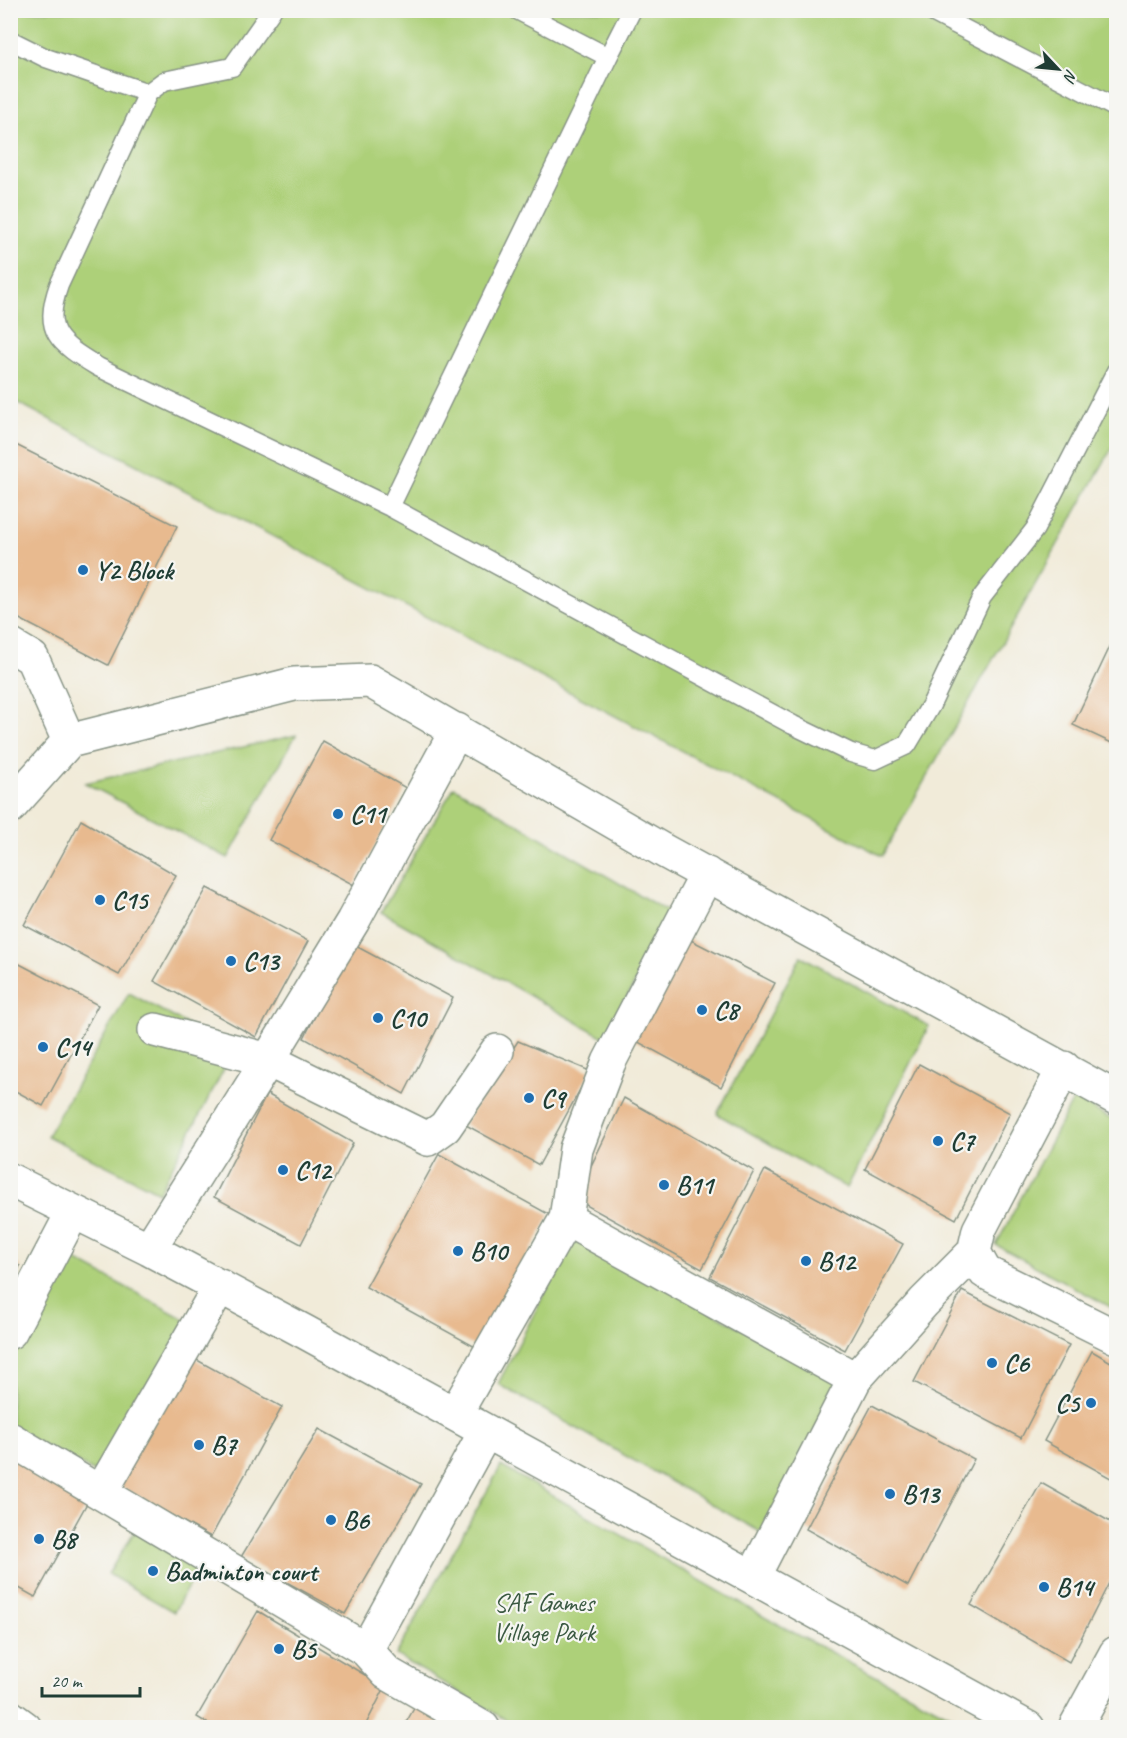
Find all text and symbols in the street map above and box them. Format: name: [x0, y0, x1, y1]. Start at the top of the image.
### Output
north arrow: [1028, 39, 1088, 99]
text: N: [1058, 66, 1082, 87]
place label: Y2 Block: [95, 554, 175, 587]
marker: Y2 Block: [76, 563, 90, 577]
place label: C11: [350, 798, 389, 831]
marker: C11: [331, 807, 345, 821]
place label: C15: [112, 884, 150, 917]
marker: C15: [93, 893, 107, 907]
place label: C13: [243, 945, 281, 978]
marker: C13: [224, 954, 238, 968]
place label: C8: [714, 994, 741, 1027]
place label: C10: [390, 1002, 428, 1035]
marker: C8: [695, 1003, 709, 1017]
marker: C10: [371, 1011, 385, 1025]
place label: C14: [55, 1031, 94, 1064]
marker: C14: [36, 1040, 50, 1054]
place label: C9: [541, 1082, 567, 1115]
marker: C9: [522, 1091, 536, 1105]
place label: C7: [950, 1125, 976, 1158]
marker: C7: [931, 1134, 945, 1148]
place label: C12: [295, 1154, 333, 1187]
marker: C12: [276, 1163, 290, 1177]
place label: B11: [676, 1169, 716, 1202]
marker: B11: [657, 1178, 671, 1192]
place label: B10: [470, 1235, 509, 1268]
marker: B10: [451, 1244, 465, 1258]
place label: B12: [818, 1245, 857, 1278]
marker: B12: [799, 1254, 813, 1268]
place label: C6: [1004, 1347, 1030, 1380]
marker: C6: [985, 1356, 999, 1370]
place label: C5: [1055, 1387, 1082, 1420]
marker: C5: [1084, 1396, 1098, 1410]
place label: B7: [211, 1429, 239, 1462]
marker: B7: [192, 1438, 206, 1452]
place label: B13: [902, 1478, 941, 1511]
marker: B13: [883, 1487, 897, 1501]
place label: B6: [343, 1504, 371, 1537]
marker: B6: [324, 1513, 338, 1527]
place label: B8: [51, 1523, 80, 1556]
marker: B8: [32, 1532, 46, 1546]
place label: Badminton court: [165, 1555, 320, 1588]
marker: Badminton court: [146, 1564, 160, 1578]
place label: B14: [1056, 1571, 1096, 1604]
marker: B14: [1037, 1580, 1051, 1594]
park label: SAF Games Village Park: [493, 1586, 597, 1649]
place label: B5: [291, 1633, 319, 1666]
marker: B5: [272, 1642, 286, 1656]
scale bar: [42, 1660, 140, 1698]
text: 20 m: [51, 1670, 84, 1692]

